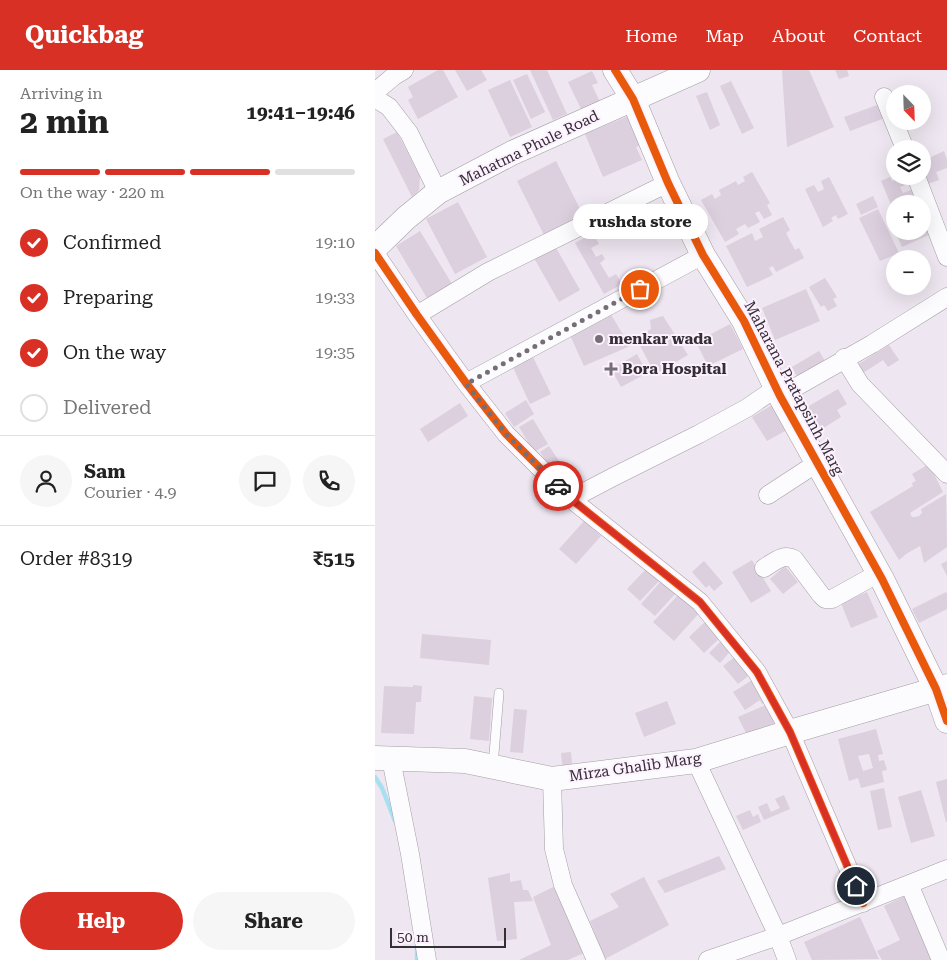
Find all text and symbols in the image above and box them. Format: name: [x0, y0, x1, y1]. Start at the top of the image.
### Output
text: Quickbag: [25, 21, 143, 49]
text: Home: [625, 25, 677, 46]
text: Map: [705, 25, 744, 46]
text: About: [772, 25, 825, 46]
text: Contact: [853, 25, 922, 46]
text: Arriving in: [20, 84, 103, 103]
north arrow: [886, 85, 931, 130]
map controls: [886, 85, 931, 295]
text: 19:41–19:46: [246, 101, 355, 124]
text: 2 min: [20, 103, 109, 141]
street label: Mahatma Phule Road: [456, 106, 602, 190]
button: layers: [886, 140, 931, 185]
text: On the way · 220 m: [20, 183, 165, 202]
button: +: [886, 195, 931, 240]
callout: rushda store: [573, 204, 707, 239]
text: rushda store: [589, 212, 692, 231]
icon: check: [20, 229, 48, 257]
text: Confirmed: [63, 231, 161, 254]
text: 19:10: [315, 233, 355, 252]
button: −: [886, 250, 931, 295]
pin: [619, 268, 661, 310]
icon: bag: [626, 275, 654, 303]
icon: check: [20, 284, 48, 312]
text: Preparing: [63, 286, 153, 309]
text: 19:33: [315, 288, 355, 307]
street label: Maharana Pratapsinh Marg: [740, 298, 848, 479]
place label: menkar wada: [609, 330, 712, 348]
marker: menkar wada: [593, 333, 605, 345]
icon: check: [20, 339, 48, 367]
text: On the way: [63, 341, 166, 364]
text: 19:35: [315, 343, 355, 362]
place label: Bora Hospital: [622, 360, 726, 378]
marker: Bora Hospital: [604, 362, 618, 376]
text: Delivered: [63, 396, 151, 419]
button: person: [20, 455, 72, 507]
button: chat: [239, 455, 291, 507]
button: phone: [303, 455, 355, 507]
text: Sam: [84, 460, 126, 483]
courier: [533, 461, 583, 511]
icon: car: [544, 472, 572, 500]
text: Courier · 4.9: [84, 483, 177, 502]
text: Order #8319: [20, 547, 132, 570]
text: ₹515: [312, 547, 355, 570]
street label: Mirza Ghalib Marg: [568, 749, 703, 785]
pin: [835, 865, 877, 907]
icon: home: [842, 872, 870, 900]
button: Help: [20, 892, 183, 950]
button: Share: [193, 892, 355, 950]
scale bar: [390, 925, 506, 948]
text: 50 m: [397, 929, 429, 945]

